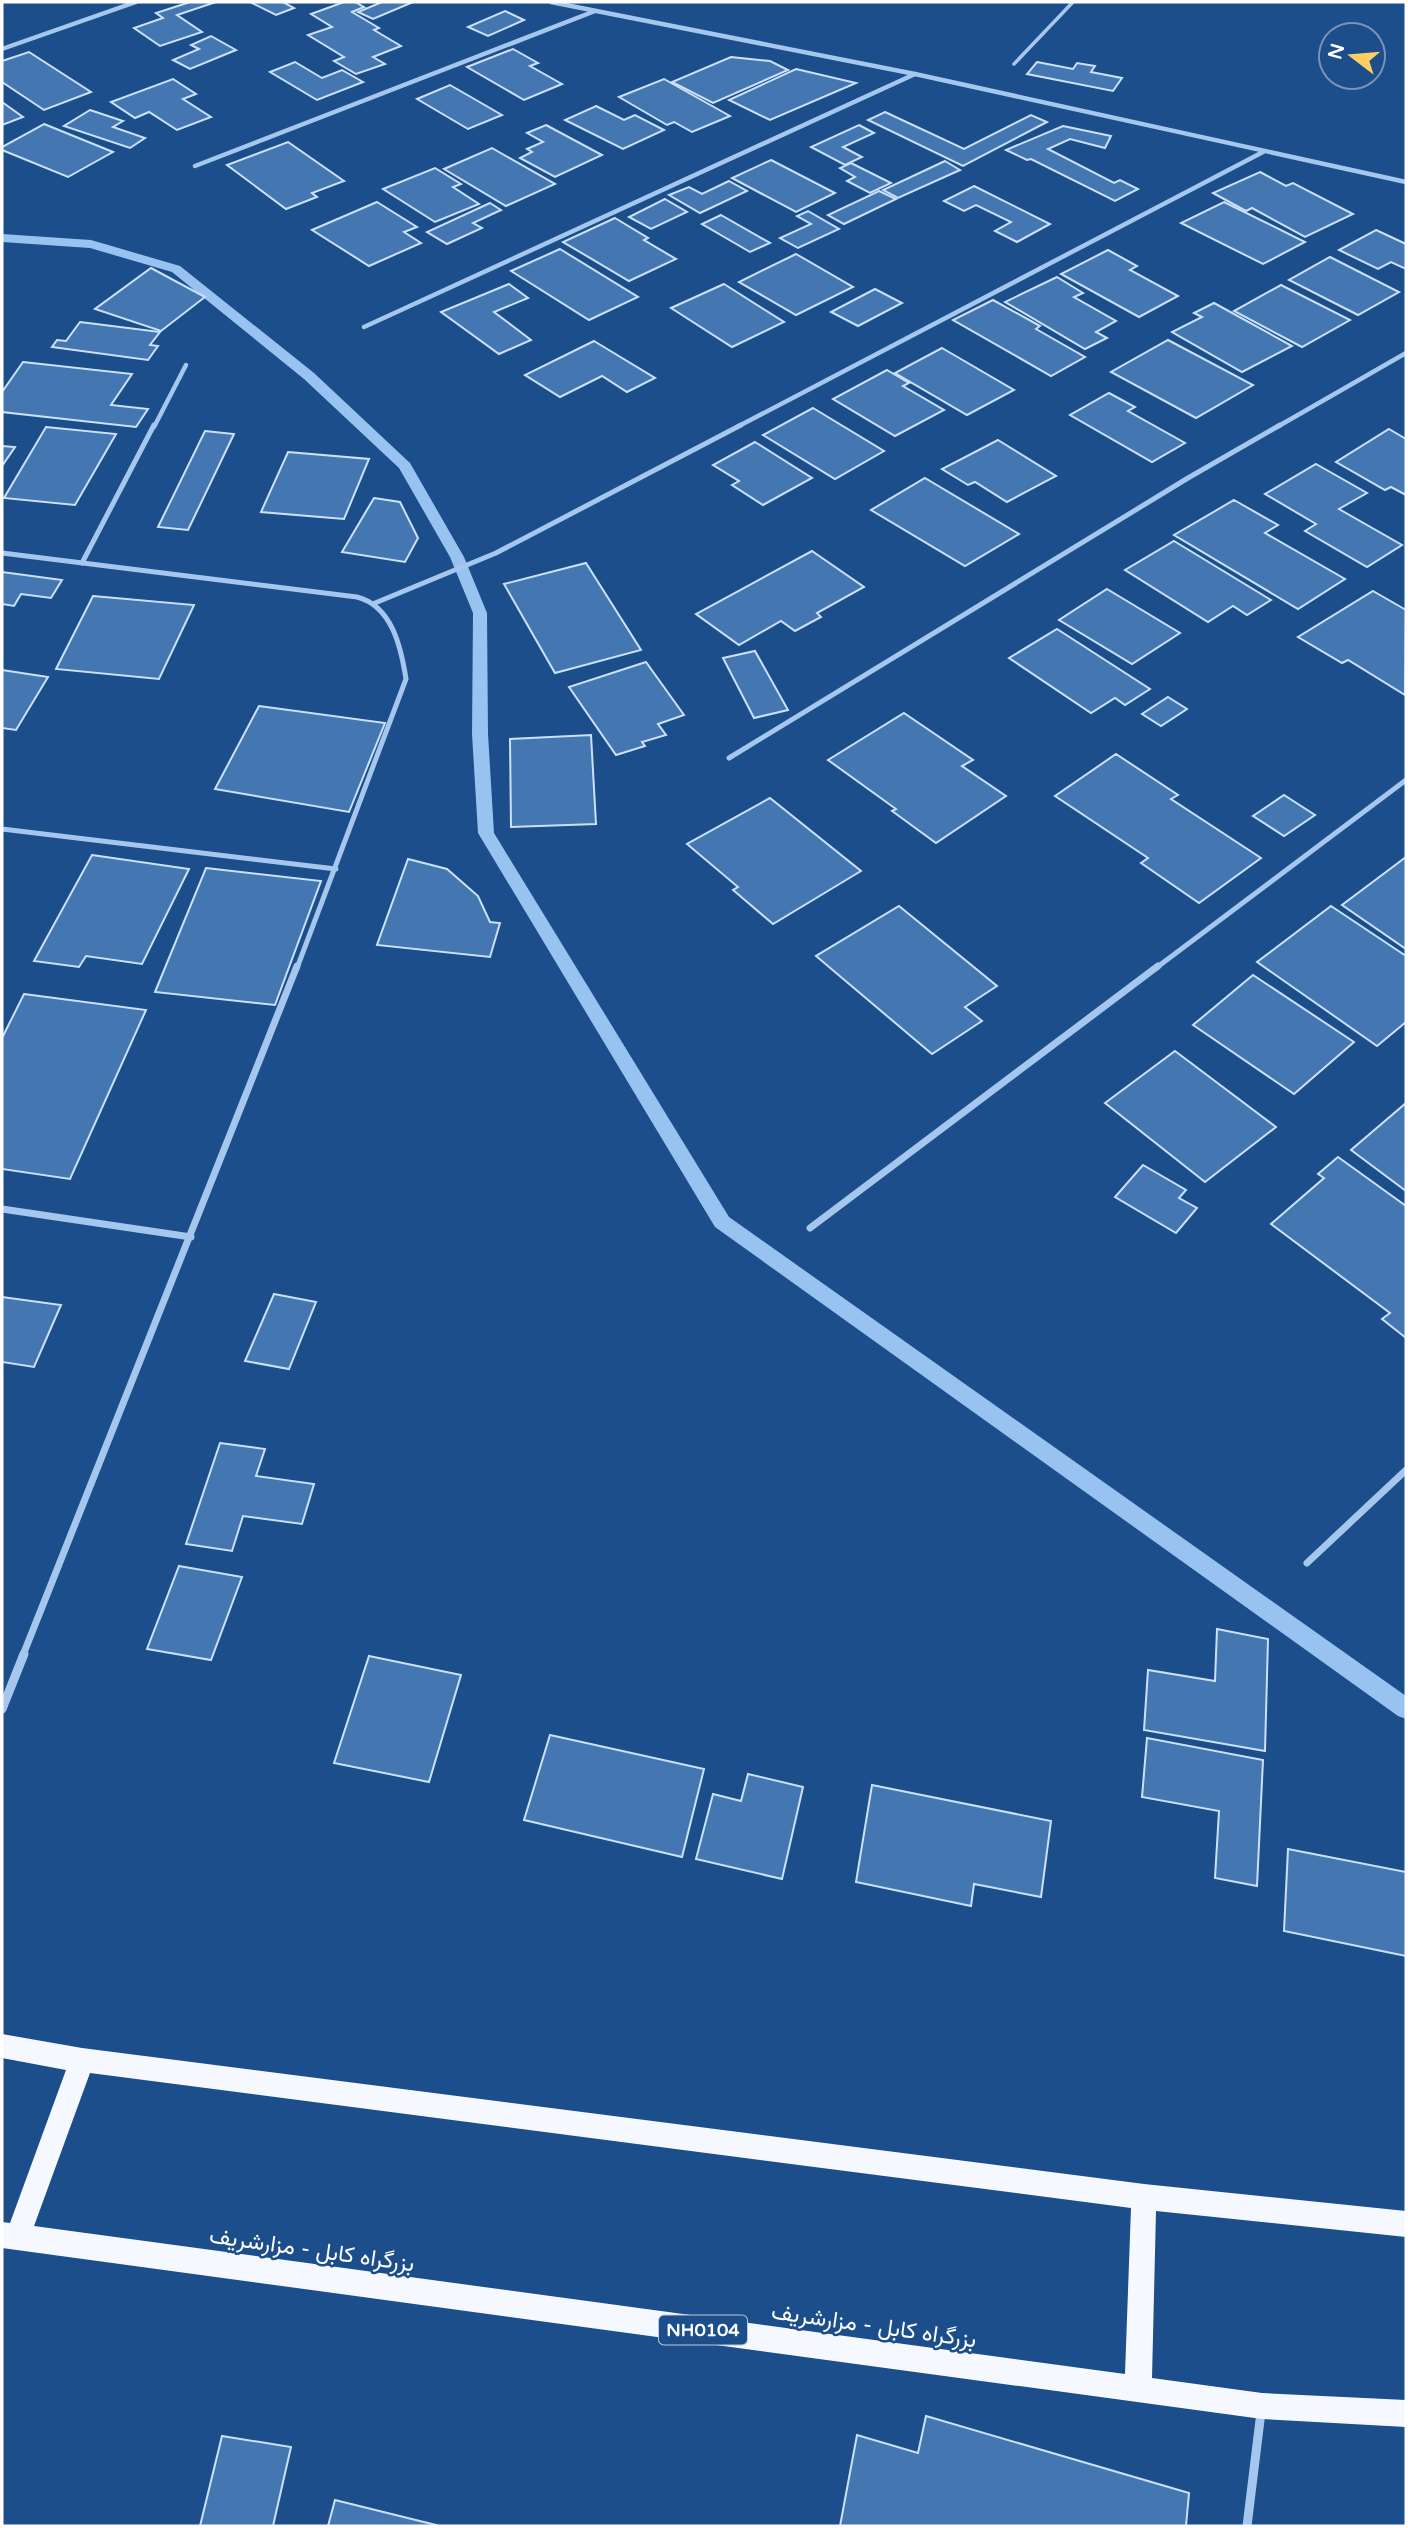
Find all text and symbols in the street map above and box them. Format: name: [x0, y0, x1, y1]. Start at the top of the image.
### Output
north arrow: [1317, 21, 1387, 91]
text: N: [1324, 41, 1349, 62]
street label: بزرگراه کابل - مزارشریف: [207, 2222, 416, 2278]
street label: بزرگراه کابل - مزارشریف: [769, 2298, 978, 2354]
road number: NH0104: [659, 2316, 747, 2344]

